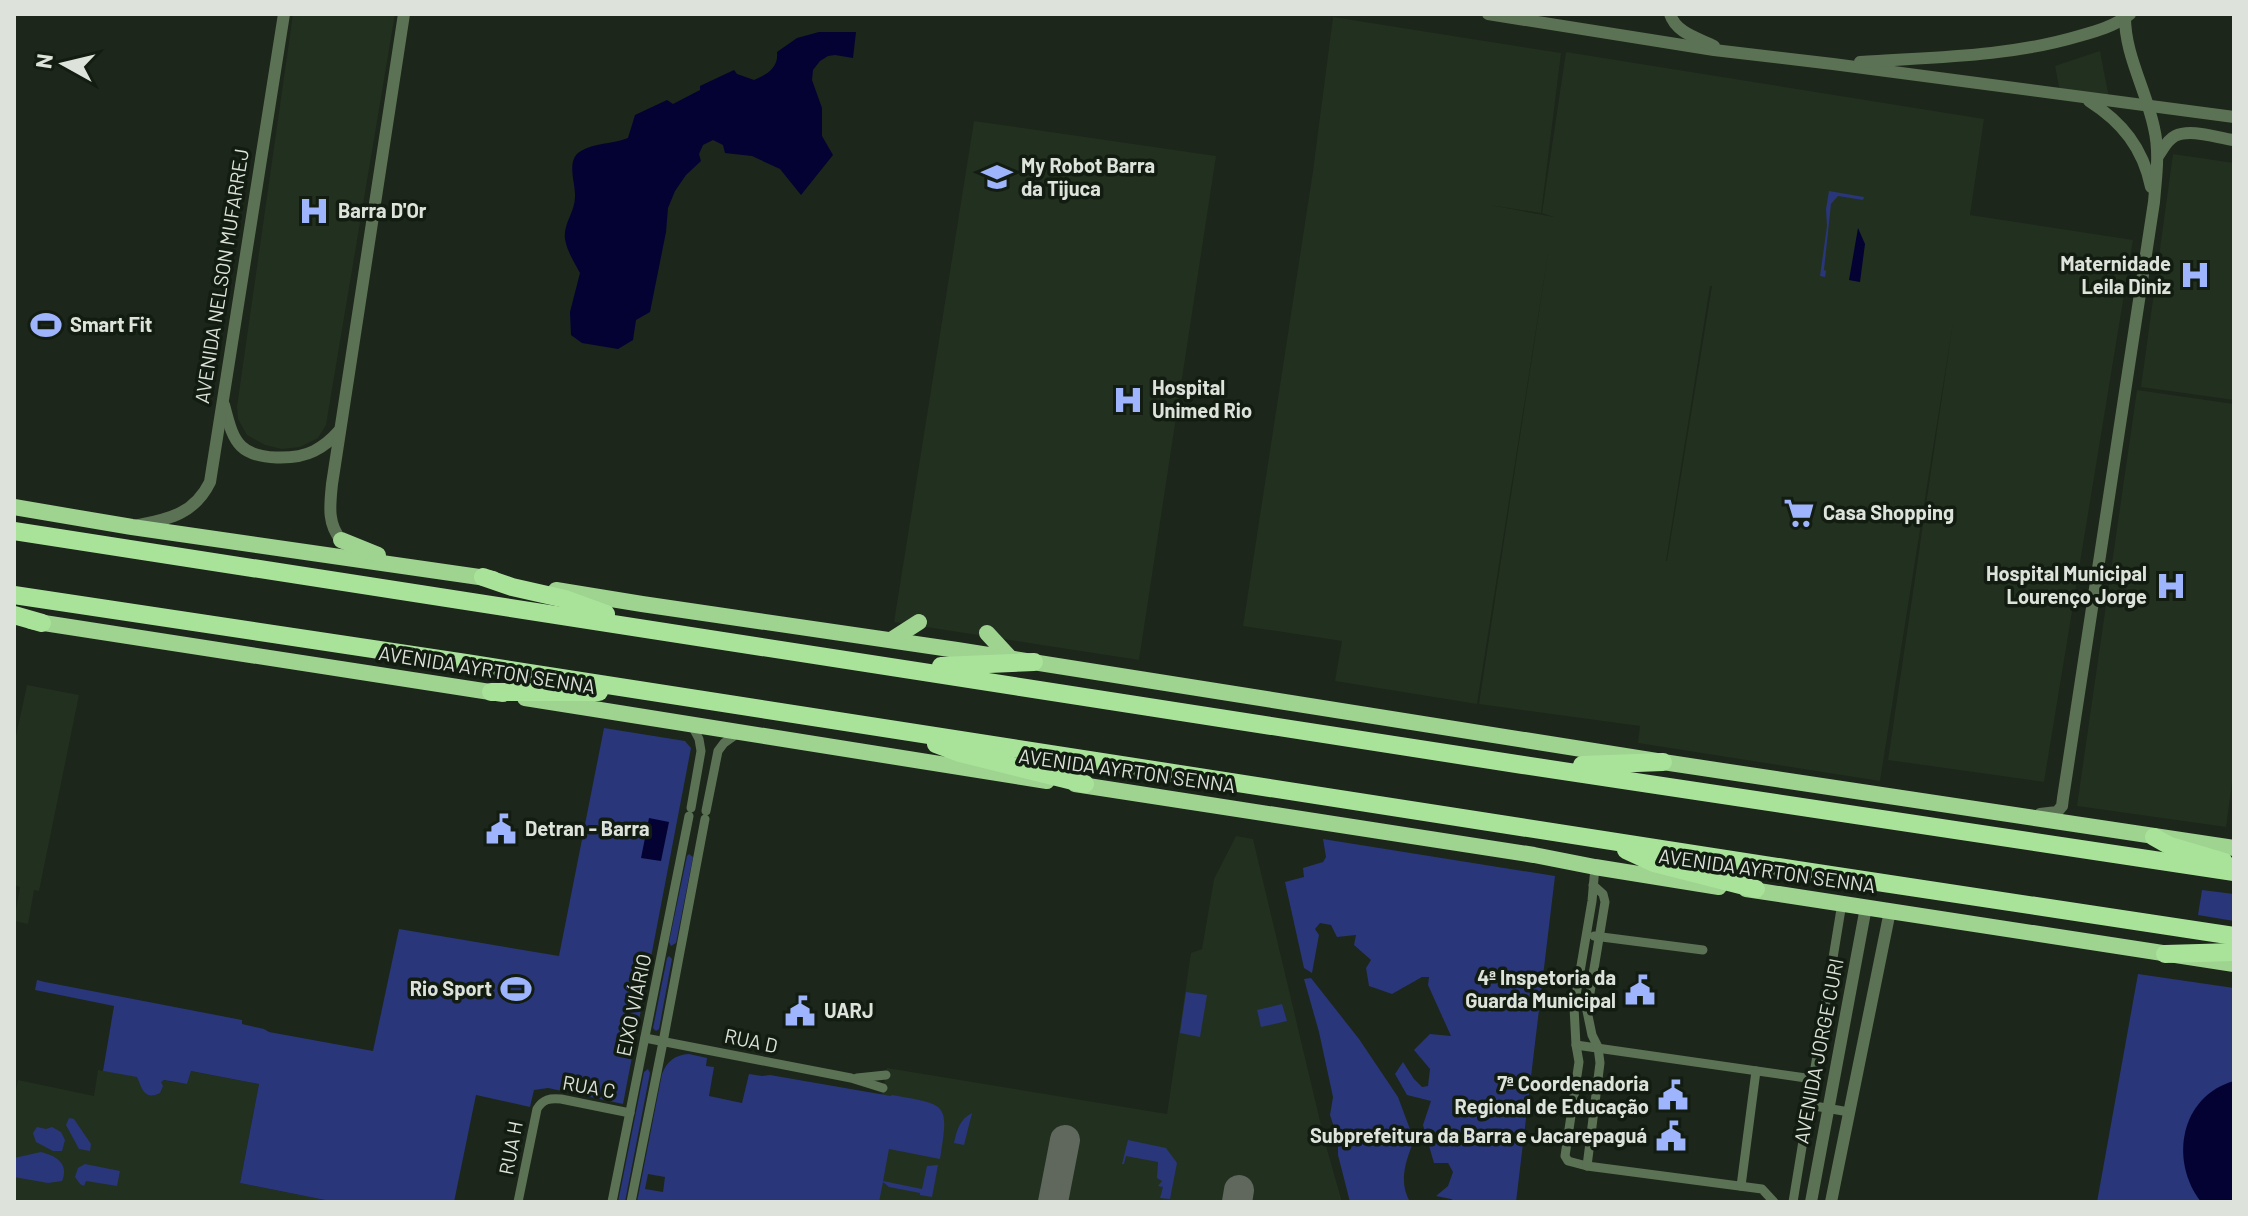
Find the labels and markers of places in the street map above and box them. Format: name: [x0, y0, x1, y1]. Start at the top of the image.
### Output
place label: My Robot Barra da Tijuca: [1021, 153, 1155, 200]
school or university icon: My Robot Barra da Tijuca: [980, 160, 1014, 194]
hospital icon: Barra D'Or: [297, 194, 331, 228]
place label: Barra D'Or: [338, 198, 427, 222]
place label: Maternidade Leila Diniz: [2060, 251, 2171, 298]
hospital icon: Maternidade Leila Diniz: [2178, 258, 2212, 292]
sports icon: Smart Fit: [29, 308, 63, 342]
place label: Smart Fit: [70, 312, 152, 336]
place label: Hospital Unimed Rio: [1152, 375, 1252, 422]
hospital icon: Hospital Unimed Rio: [1111, 383, 1145, 417]
supermarket icon: Casa Shopping: [1782, 496, 1816, 530]
place label: Casa Shopping: [1823, 500, 1954, 524]
place label: Hospital Municipal Lourenço Jorge: [1986, 561, 2147, 608]
hospital icon: Hospital Municipal Lourenço Jorge: [2154, 569, 2188, 603]
public building icon: Detran - Barra: [484, 812, 518, 846]
place label: Detran - Barra: [525, 816, 650, 840]
place label: 4ª Inspetoria da Guarda Municipal: [1465, 965, 1616, 1012]
sports icon: Rio Sport: [499, 972, 533, 1006]
public building icon: 4ª Inspetoria da Guarda Municipal: [1623, 973, 1657, 1007]
place label: Rio Sport: [410, 976, 492, 1000]
public building icon: UARJ: [783, 994, 817, 1028]
place label: UARJ: [824, 998, 874, 1022]
place label: 7ª Coordenadoria Regional de Educação: [1454, 1071, 1649, 1118]
public building icon: 7ª Coordenadoria Regional de Educação: [1656, 1078, 1690, 1112]
public building icon: Subprefeitura da Barra e Jacarepaguá: [1654, 1119, 1688, 1153]
place label: Subprefeitura da Barra e Jacarepaguá: [1310, 1123, 1647, 1147]

